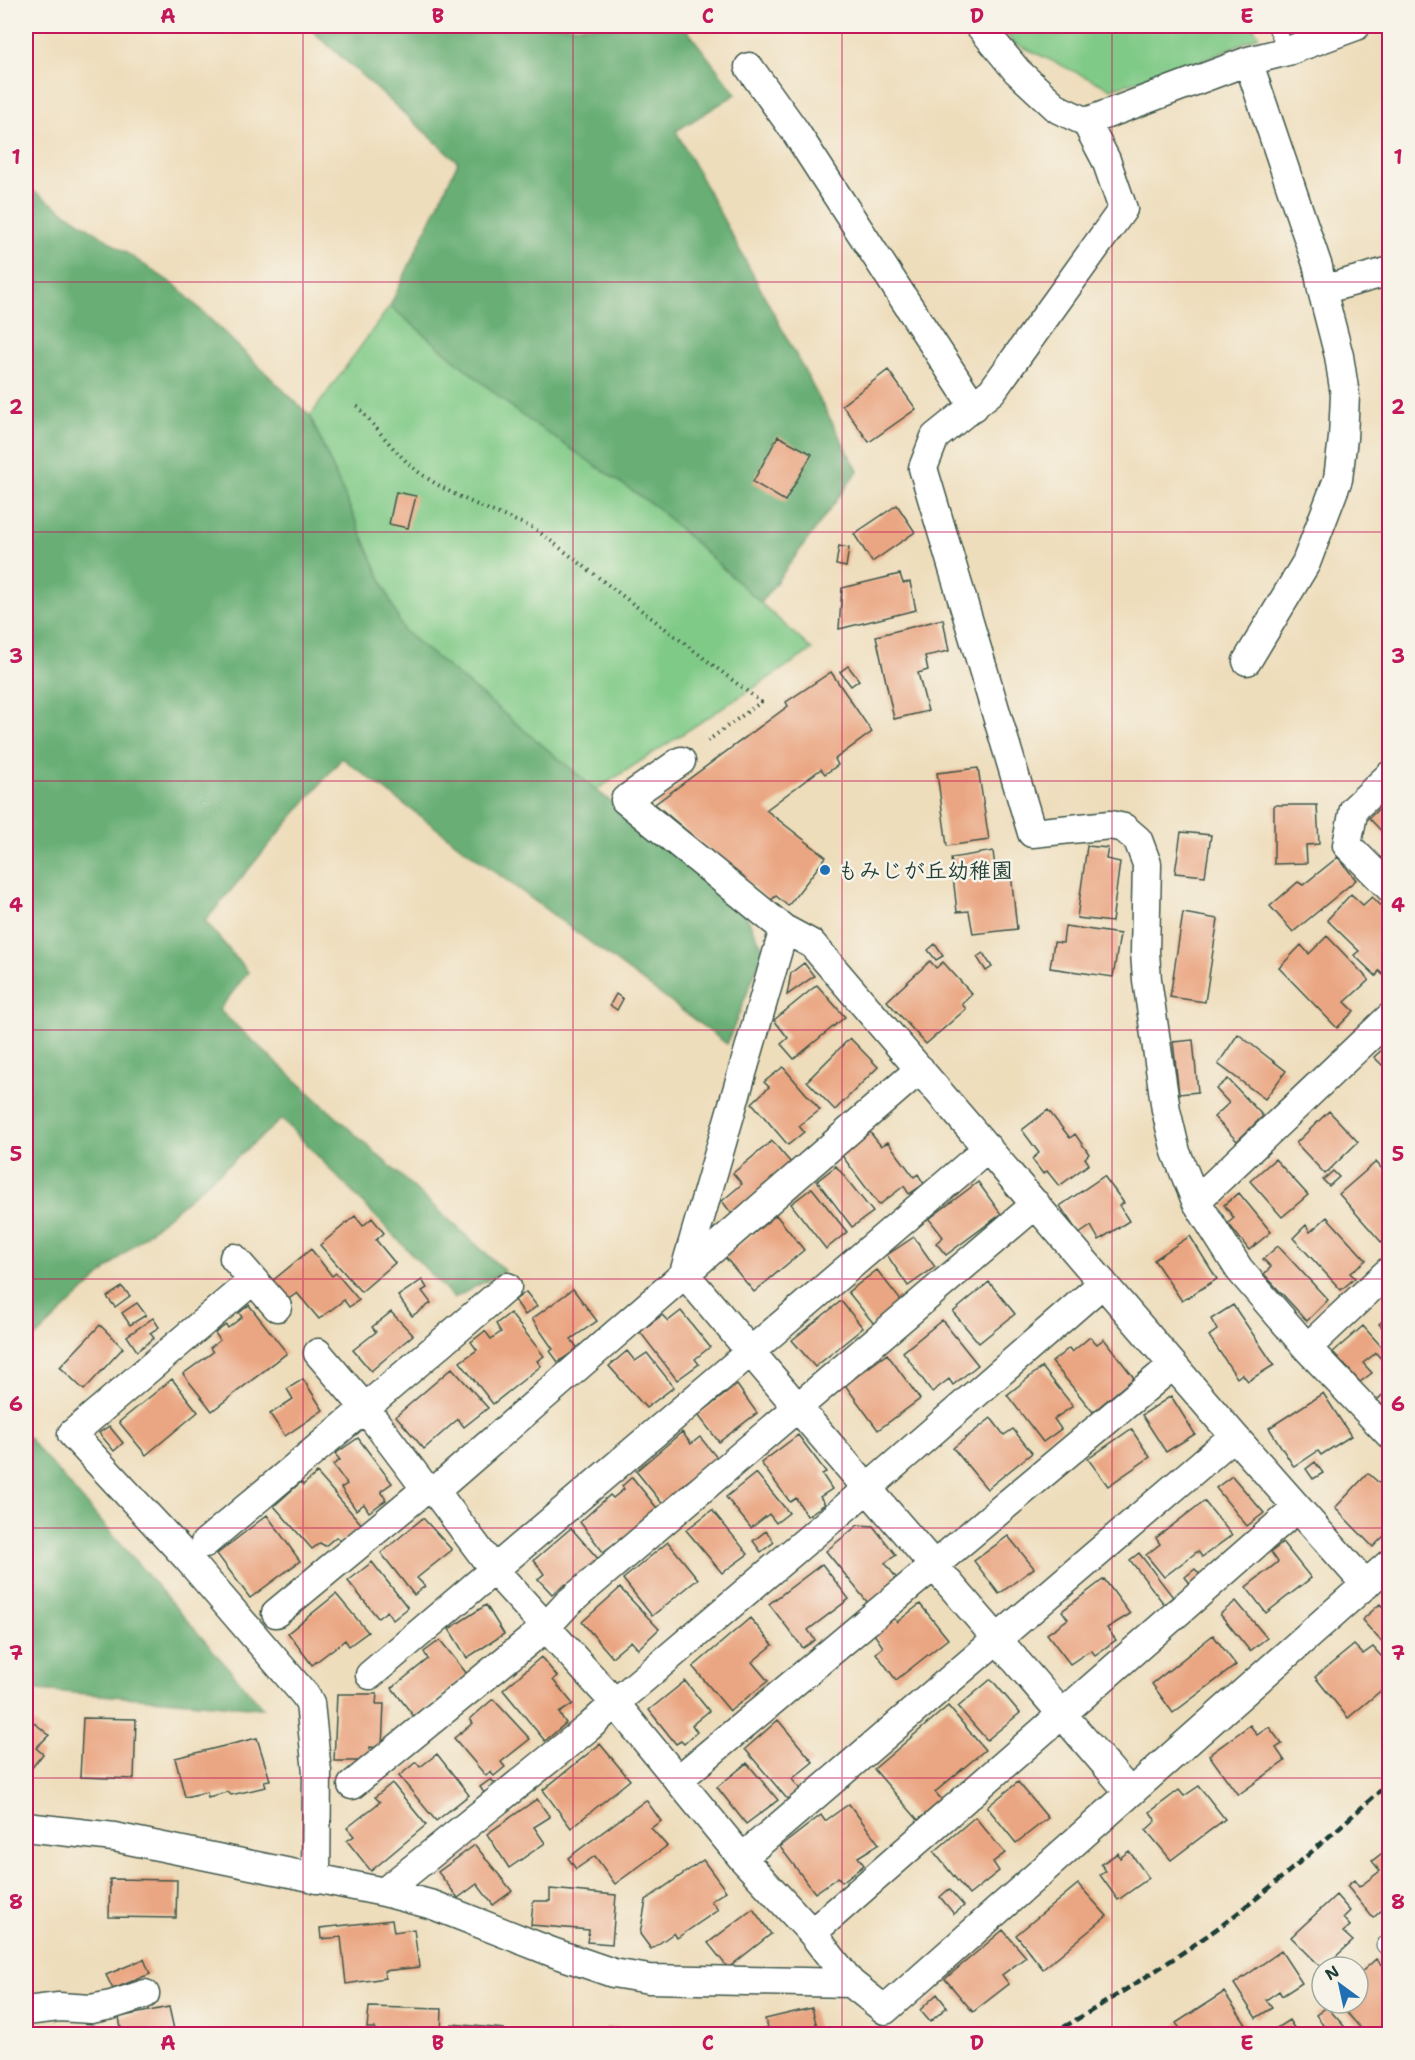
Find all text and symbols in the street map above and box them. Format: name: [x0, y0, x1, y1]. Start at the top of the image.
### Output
text: A: [160, 3, 176, 29]
text: B: [432, 3, 444, 29]
text: C: [702, 3, 714, 29]
text: D: [970, 3, 984, 29]
text: E: [1240, 3, 1254, 29]
text: 1: [11, 144, 21, 170]
text: 1: [1393, 144, 1403, 170]
text: 2: [9, 394, 23, 420]
text: 2: [1391, 394, 1405, 420]
text: 3: [9, 643, 23, 669]
text: 3: [1391, 643, 1405, 669]
place label: もみじが丘幼稚園: [837, 856, 1013, 885]
marker: もみじが丘幼稚園: [818, 863, 832, 877]
text: 4: [9, 892, 23, 918]
text: 4: [1391, 892, 1405, 918]
text: 5: [10, 1141, 22, 1167]
text: 5: [1392, 1141, 1404, 1167]
text: 6: [9, 1391, 23, 1417]
text: 6: [1391, 1391, 1405, 1417]
text: 7: [9, 1640, 23, 1666]
text: 7: [1391, 1640, 1405, 1666]
text: 8: [9, 1889, 23, 1915]
text: 8: [1391, 1889, 1405, 1915]
north arrow: [1310, 1955, 1370, 2015]
text: N: [1321, 1961, 1343, 1985]
text: A: [160, 2030, 176, 2056]
text: B: [432, 2030, 444, 2056]
text: C: [702, 2030, 714, 2056]
text: D: [970, 2030, 984, 2056]
text: E: [1240, 2030, 1254, 2056]

